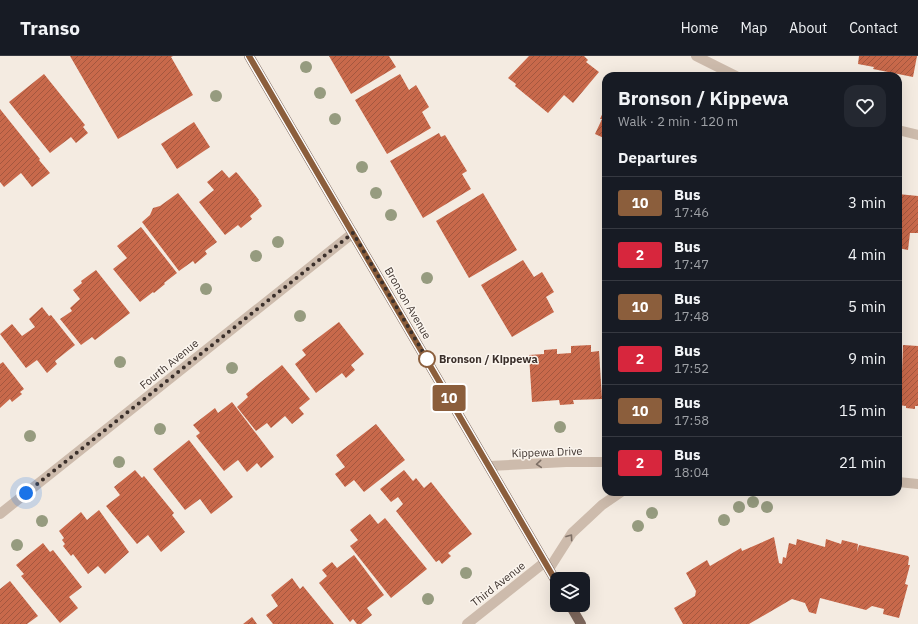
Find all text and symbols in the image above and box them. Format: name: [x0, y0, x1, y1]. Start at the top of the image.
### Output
text: Transo: [20, 16, 80, 40]
text: Home: [681, 19, 718, 37]
text: Map: [740, 19, 767, 37]
text: About: [789, 19, 827, 37]
text: Contact: [849, 19, 898, 37]
button: heart: [844, 85, 886, 127]
text: Bronson / Kippewa: [618, 86, 789, 110]
text: Walk · 2 min · 120 m: [618, 113, 738, 130]
text: Departures: [618, 148, 697, 167]
text: Bus: [674, 185, 701, 204]
text: 3 min: [848, 193, 886, 212]
text: 10: [632, 194, 648, 212]
text: 17:46: [674, 204, 709, 221]
text: Bus: [674, 237, 701, 256]
text: 4 min: [848, 245, 886, 264]
text: 2: [636, 246, 644, 264]
text: 17:47: [674, 256, 709, 273]
street label: Bronson Avenue: [382, 265, 434, 341]
text: Bus: [674, 289, 701, 308]
text: 5 min: [848, 297, 886, 316]
text: 10: [632, 298, 648, 316]
text: 17:48: [674, 308, 709, 325]
street label: Fourth Avenue: [137, 336, 201, 392]
text: Bus: [674, 341, 701, 360]
text: 9 min: [848, 349, 886, 368]
marker: Bronson / Kippewa: [418, 350, 436, 368]
text: 2: [636, 350, 644, 368]
place label: Bronson / Kippewa: [439, 352, 538, 366]
text: 17:52: [674, 360, 709, 377]
line badge: 10: [431, 385, 467, 411]
text: 10: [441, 389, 457, 407]
text: Bus: [674, 393, 701, 412]
text: 15 min: [839, 401, 886, 420]
text: 10: [632, 402, 648, 420]
text: 17:58: [674, 412, 709, 429]
street label: Kippewa Drive: [511, 444, 583, 460]
text: Bus: [674, 445, 701, 464]
text: 21 min: [839, 453, 886, 472]
text: 2: [636, 454, 644, 472]
one-way arrow: [536, 459, 542, 468]
text: 18:04: [674, 464, 709, 481]
your location: [16, 483, 36, 503]
one-way arrow: [565, 534, 572, 541]
street label: Third Avenue: [468, 558, 528, 610]
map controls: [550, 572, 590, 612]
button: layers: [550, 572, 590, 612]

